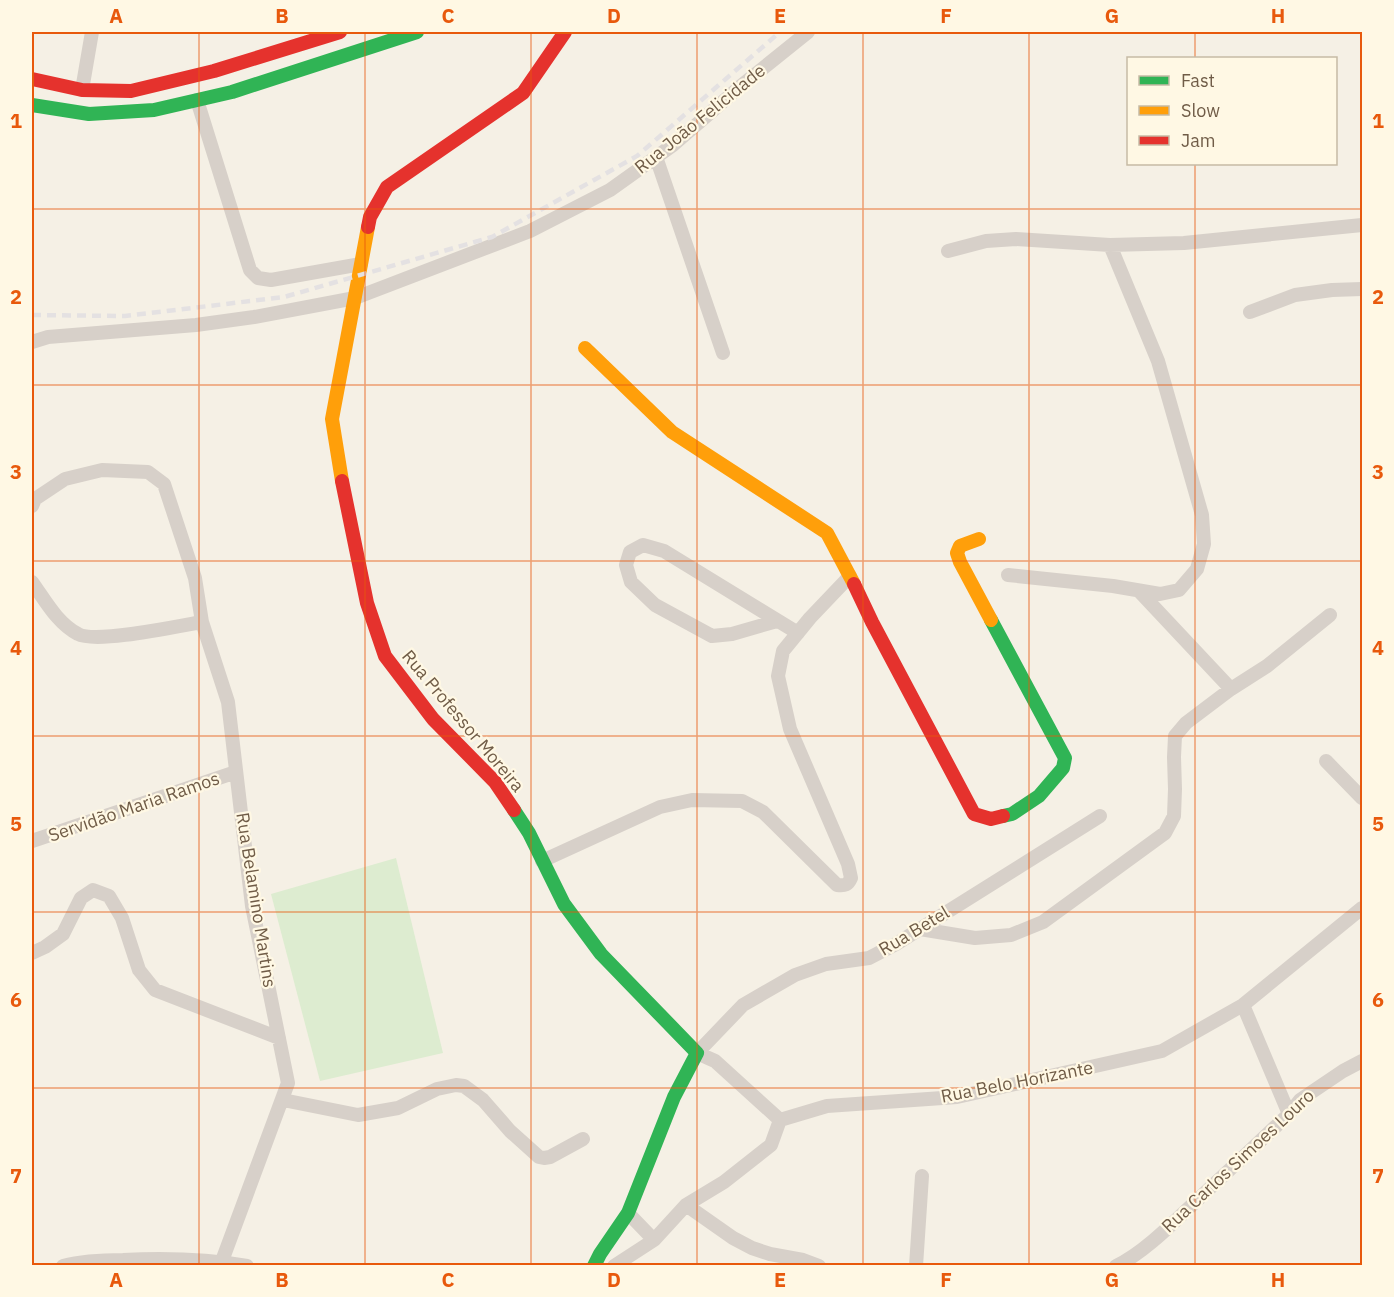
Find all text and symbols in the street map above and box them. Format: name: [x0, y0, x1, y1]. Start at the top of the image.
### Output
text: A: [109, 2, 123, 29]
text: B: [275, 2, 289, 29]
text: C: [441, 2, 455, 29]
text: D: [607, 2, 621, 29]
text: E: [774, 2, 786, 29]
text: F: [940, 2, 952, 29]
text: G: [1105, 2, 1119, 29]
text: H: [1271, 2, 1285, 29]
legend: [1127, 57, 1337, 165]
street label: Rua João Felicidade: [630, 59, 770, 178]
text: Fast: [1181, 69, 1215, 92]
text: Slow: [1181, 99, 1220, 122]
text: 1: [10, 107, 22, 134]
text: 1: [1372, 107, 1384, 134]
text: Jam: [1181, 129, 1216, 152]
text: 2: [10, 283, 22, 310]
text: 2: [1372, 283, 1384, 310]
text: 3: [10, 458, 22, 485]
text: 3: [1372, 458, 1384, 485]
text: 4: [10, 634, 22, 661]
text: 4: [1372, 634, 1384, 661]
street label: Rua Professor Moreira: [397, 645, 530, 797]
street label: Servidão Maria Ramos: [45, 766, 222, 847]
text: 5: [10, 810, 22, 837]
text: 5: [1372, 810, 1384, 837]
street label: Rua Belamino Martins: [231, 811, 282, 989]
street label: Rua Betel: [874, 901, 953, 961]
text: 6: [10, 986, 22, 1013]
text: 6: [1372, 986, 1384, 1013]
street label: Rua Belo Horizante: [939, 1055, 1095, 1108]
street label: Rua Carlos Simoes Louro: [1157, 1084, 1319, 1237]
text: 7: [10, 1162, 22, 1189]
text: 7: [1372, 1162, 1384, 1189]
text: A: [109, 1266, 123, 1293]
text: B: [275, 1266, 289, 1293]
text: C: [441, 1266, 455, 1293]
text: D: [607, 1266, 621, 1293]
text: E: [774, 1266, 786, 1293]
text: F: [940, 1266, 952, 1293]
text: G: [1105, 1266, 1119, 1293]
text: H: [1271, 1266, 1285, 1293]

